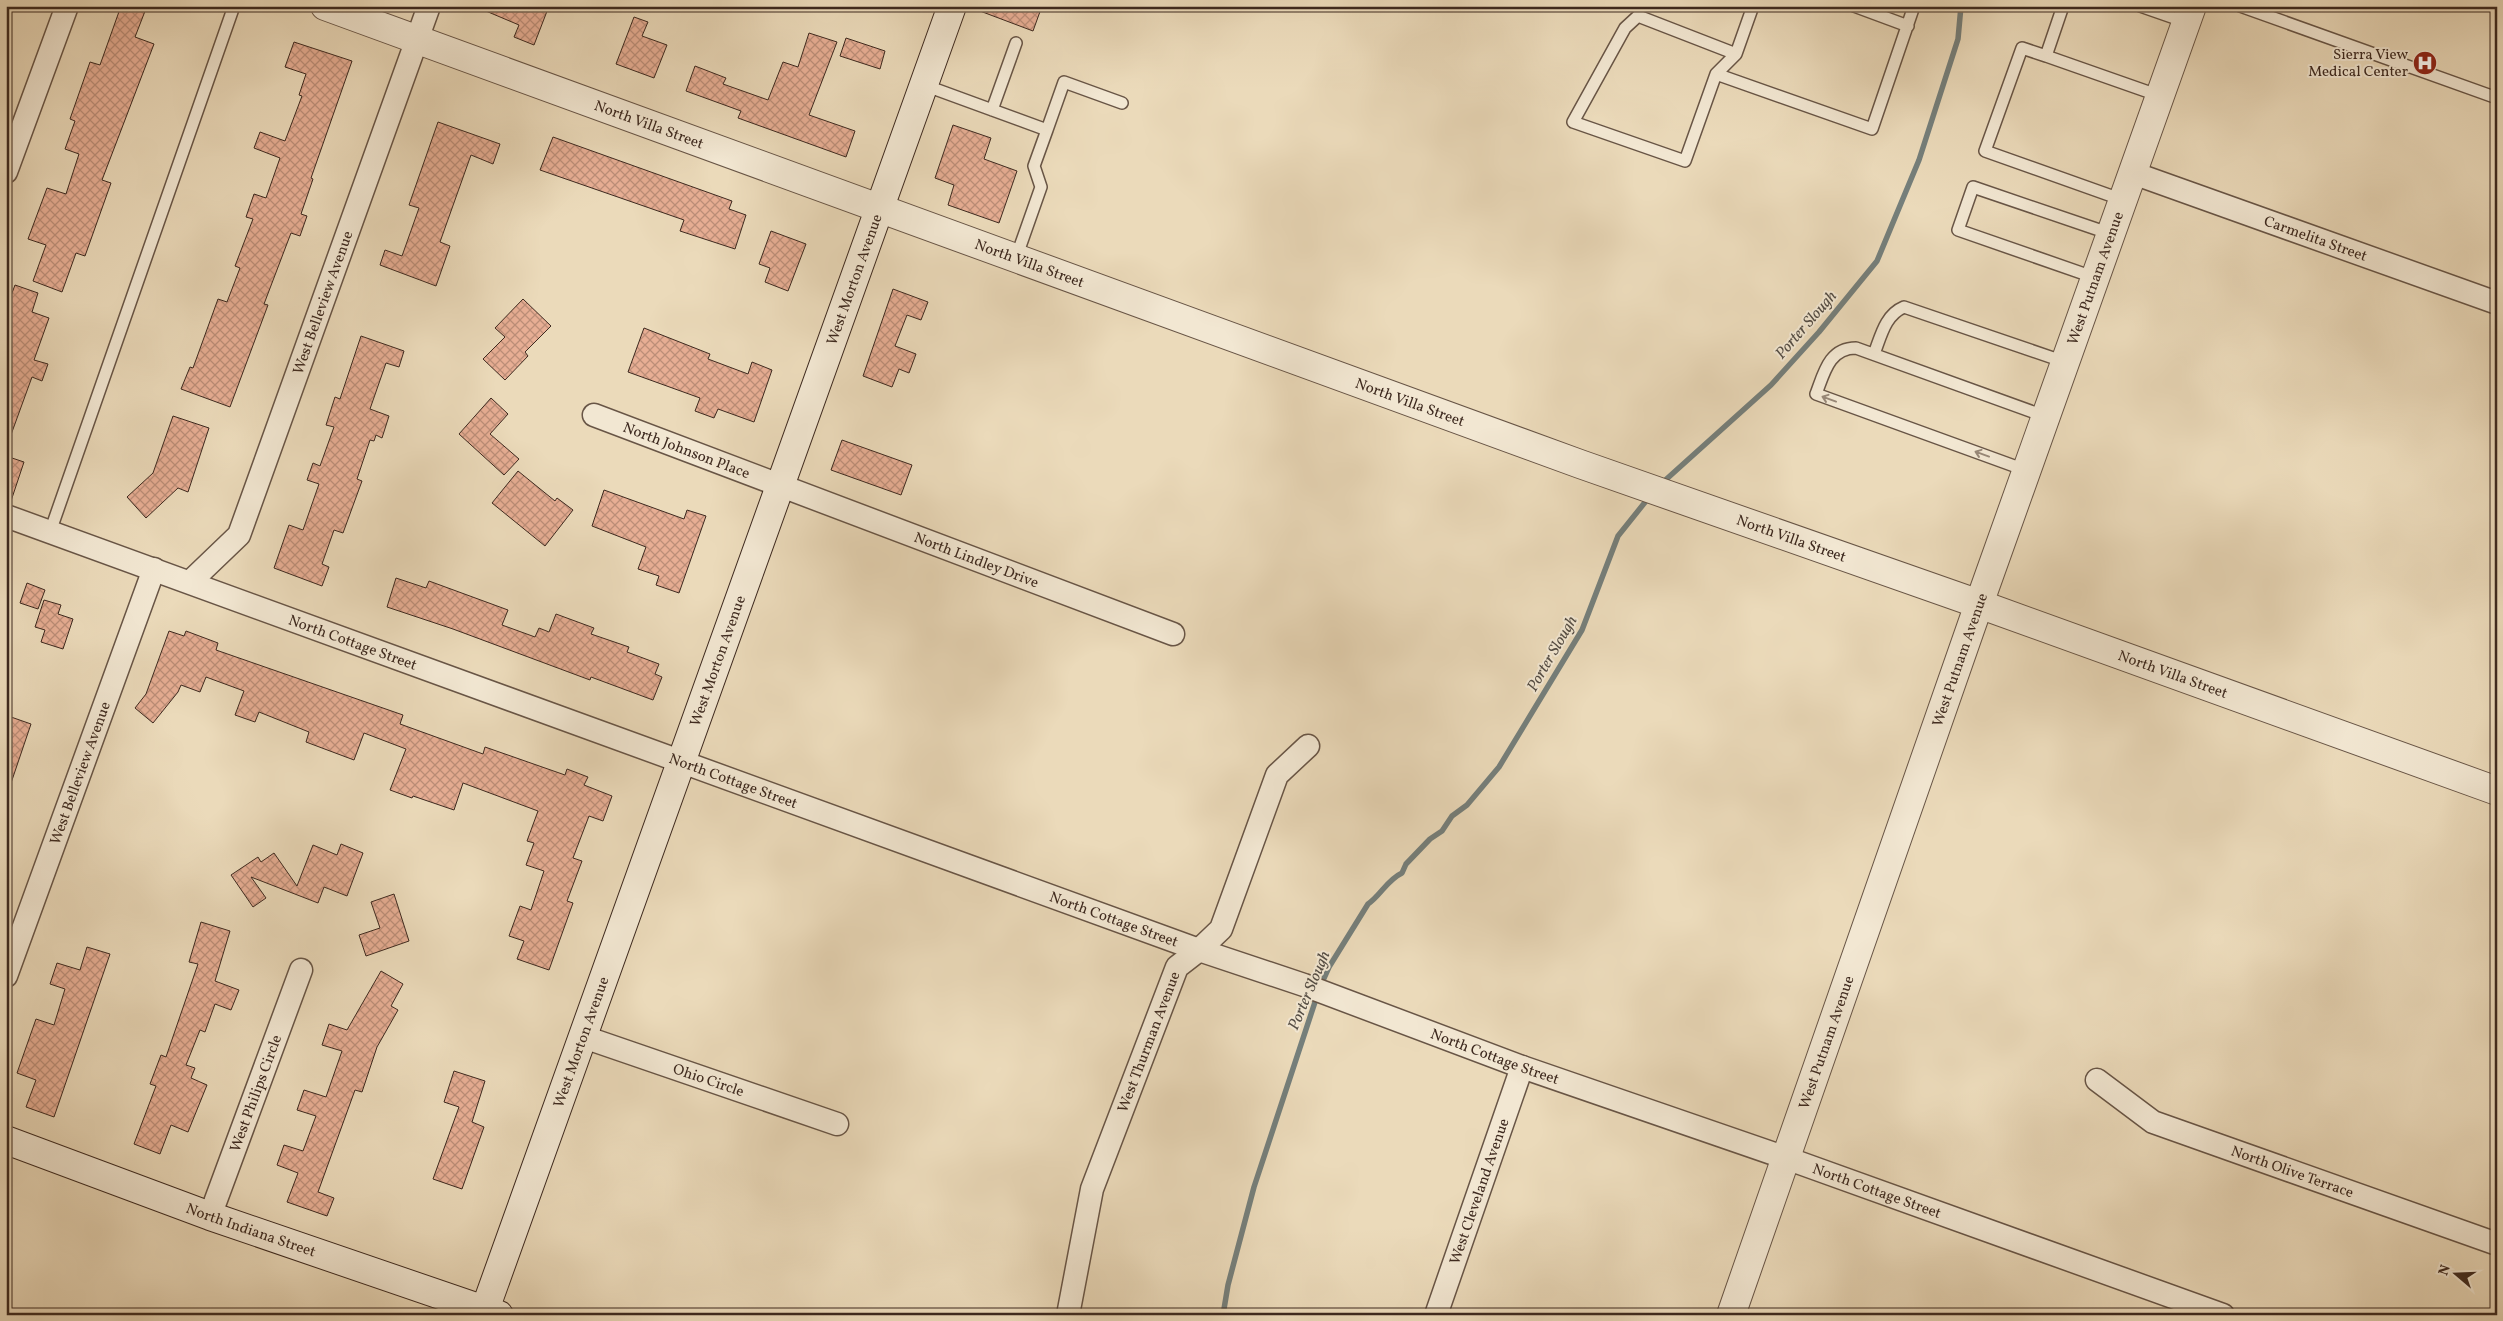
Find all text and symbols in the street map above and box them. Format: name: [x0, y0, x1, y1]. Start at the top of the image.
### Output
place label: Sierra View Medical Center: [2308, 45, 2408, 83]
hospital icon: Sierra View Medical Center: [2412, 50, 2438, 76]
street label: North Villa Street: [591, 96, 706, 155]
street label: West Putnam Avenue: [2063, 209, 2130, 348]
street label: West Morton Avenue: [822, 212, 889, 348]
street label: Carmelita Street: [2261, 212, 2370, 268]
street label: West Belleview Avenue: [289, 228, 359, 377]
street label: North Villa Street: [971, 235, 1087, 294]
water label: Porter Slough: [1771, 286, 1842, 364]
street label: North Villa Street: [1352, 374, 1467, 433]
one-way arrow: [1822, 394, 1837, 403]
street label: North Johnson Place: [620, 418, 753, 485]
one-way arrow: [1975, 449, 1990, 458]
street label: North Villa Street: [1733, 511, 1849, 569]
street label: North Lindley Drive: [911, 528, 1041, 594]
street label: West Putnam Avenue: [1928, 591, 1994, 730]
street label: West Morton Avenue: [686, 593, 752, 730]
street label: North Cottage Street: [285, 611, 420, 677]
water label: Porter Slough: [1522, 612, 1583, 696]
street label: North Villa Street: [2115, 646, 2230, 705]
street label: West Belleview Avenue: [46, 699, 117, 848]
street label: North Cottage Street: [666, 749, 800, 815]
street label: North Cottage Street: [1046, 887, 1181, 954]
water label: Porter Slough: [1283, 948, 1336, 1034]
street label: West Thurman Avenue: [1113, 969, 1186, 1116]
street label: West Putnam Avenue: [1795, 973, 1861, 1112]
street label: West Morton Avenue: [549, 974, 615, 1111]
street label: North Cottage Street: [1427, 1024, 1561, 1091]
street label: West Philips Circle: [226, 1032, 288, 1155]
street label: Ohio Circle: [670, 1059, 747, 1103]
street label: West Cleveland Avenue: [1445, 1116, 1515, 1268]
street label: North Olive Terrace: [2228, 1141, 2356, 1204]
street label: North Cottage Street: [1809, 1159, 1944, 1225]
street label: North Indiana Street: [183, 1199, 318, 1263]
north arrow: [2430, 1248, 2480, 1298]
text: N: [2434, 1262, 2456, 1278]

